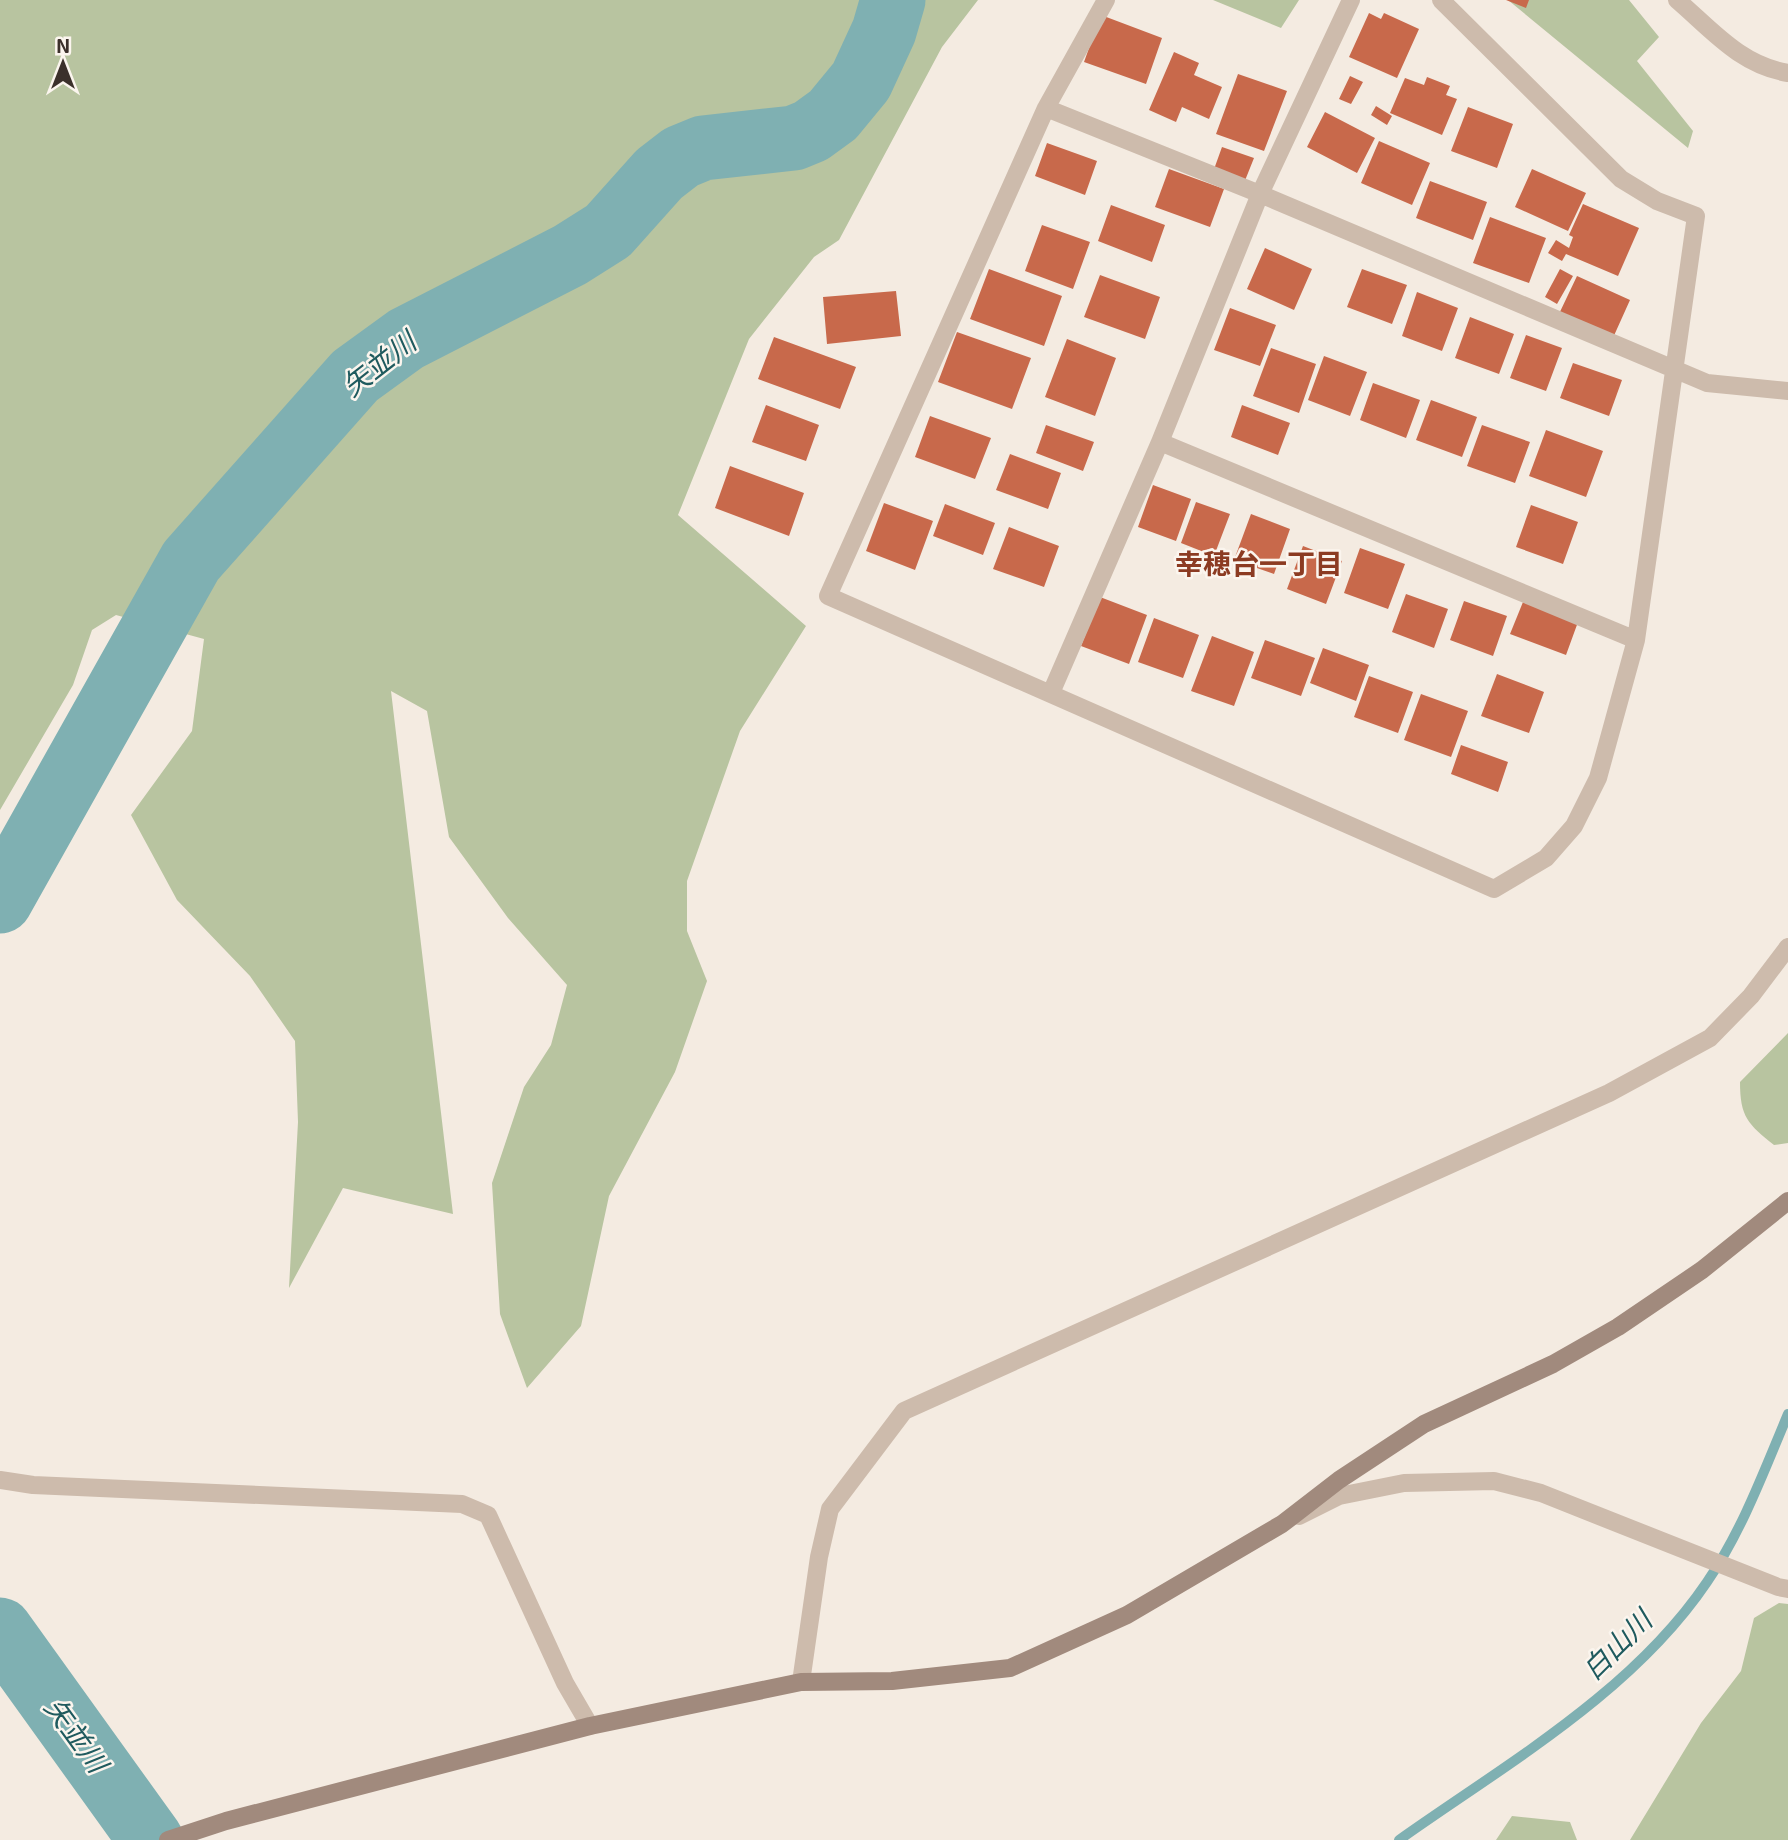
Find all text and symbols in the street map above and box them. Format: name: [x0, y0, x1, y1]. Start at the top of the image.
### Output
north arrow: [28, 28, 98, 98]
text: N: [56, 34, 70, 57]
water label: 矢並川: [335, 322, 424, 402]
district label: 幸穂台一丁目: [1175, 546, 1343, 580]
water label: 白山川: [1575, 1600, 1660, 1686]
water label: 矢並川: [38, 1690, 117, 1781]

